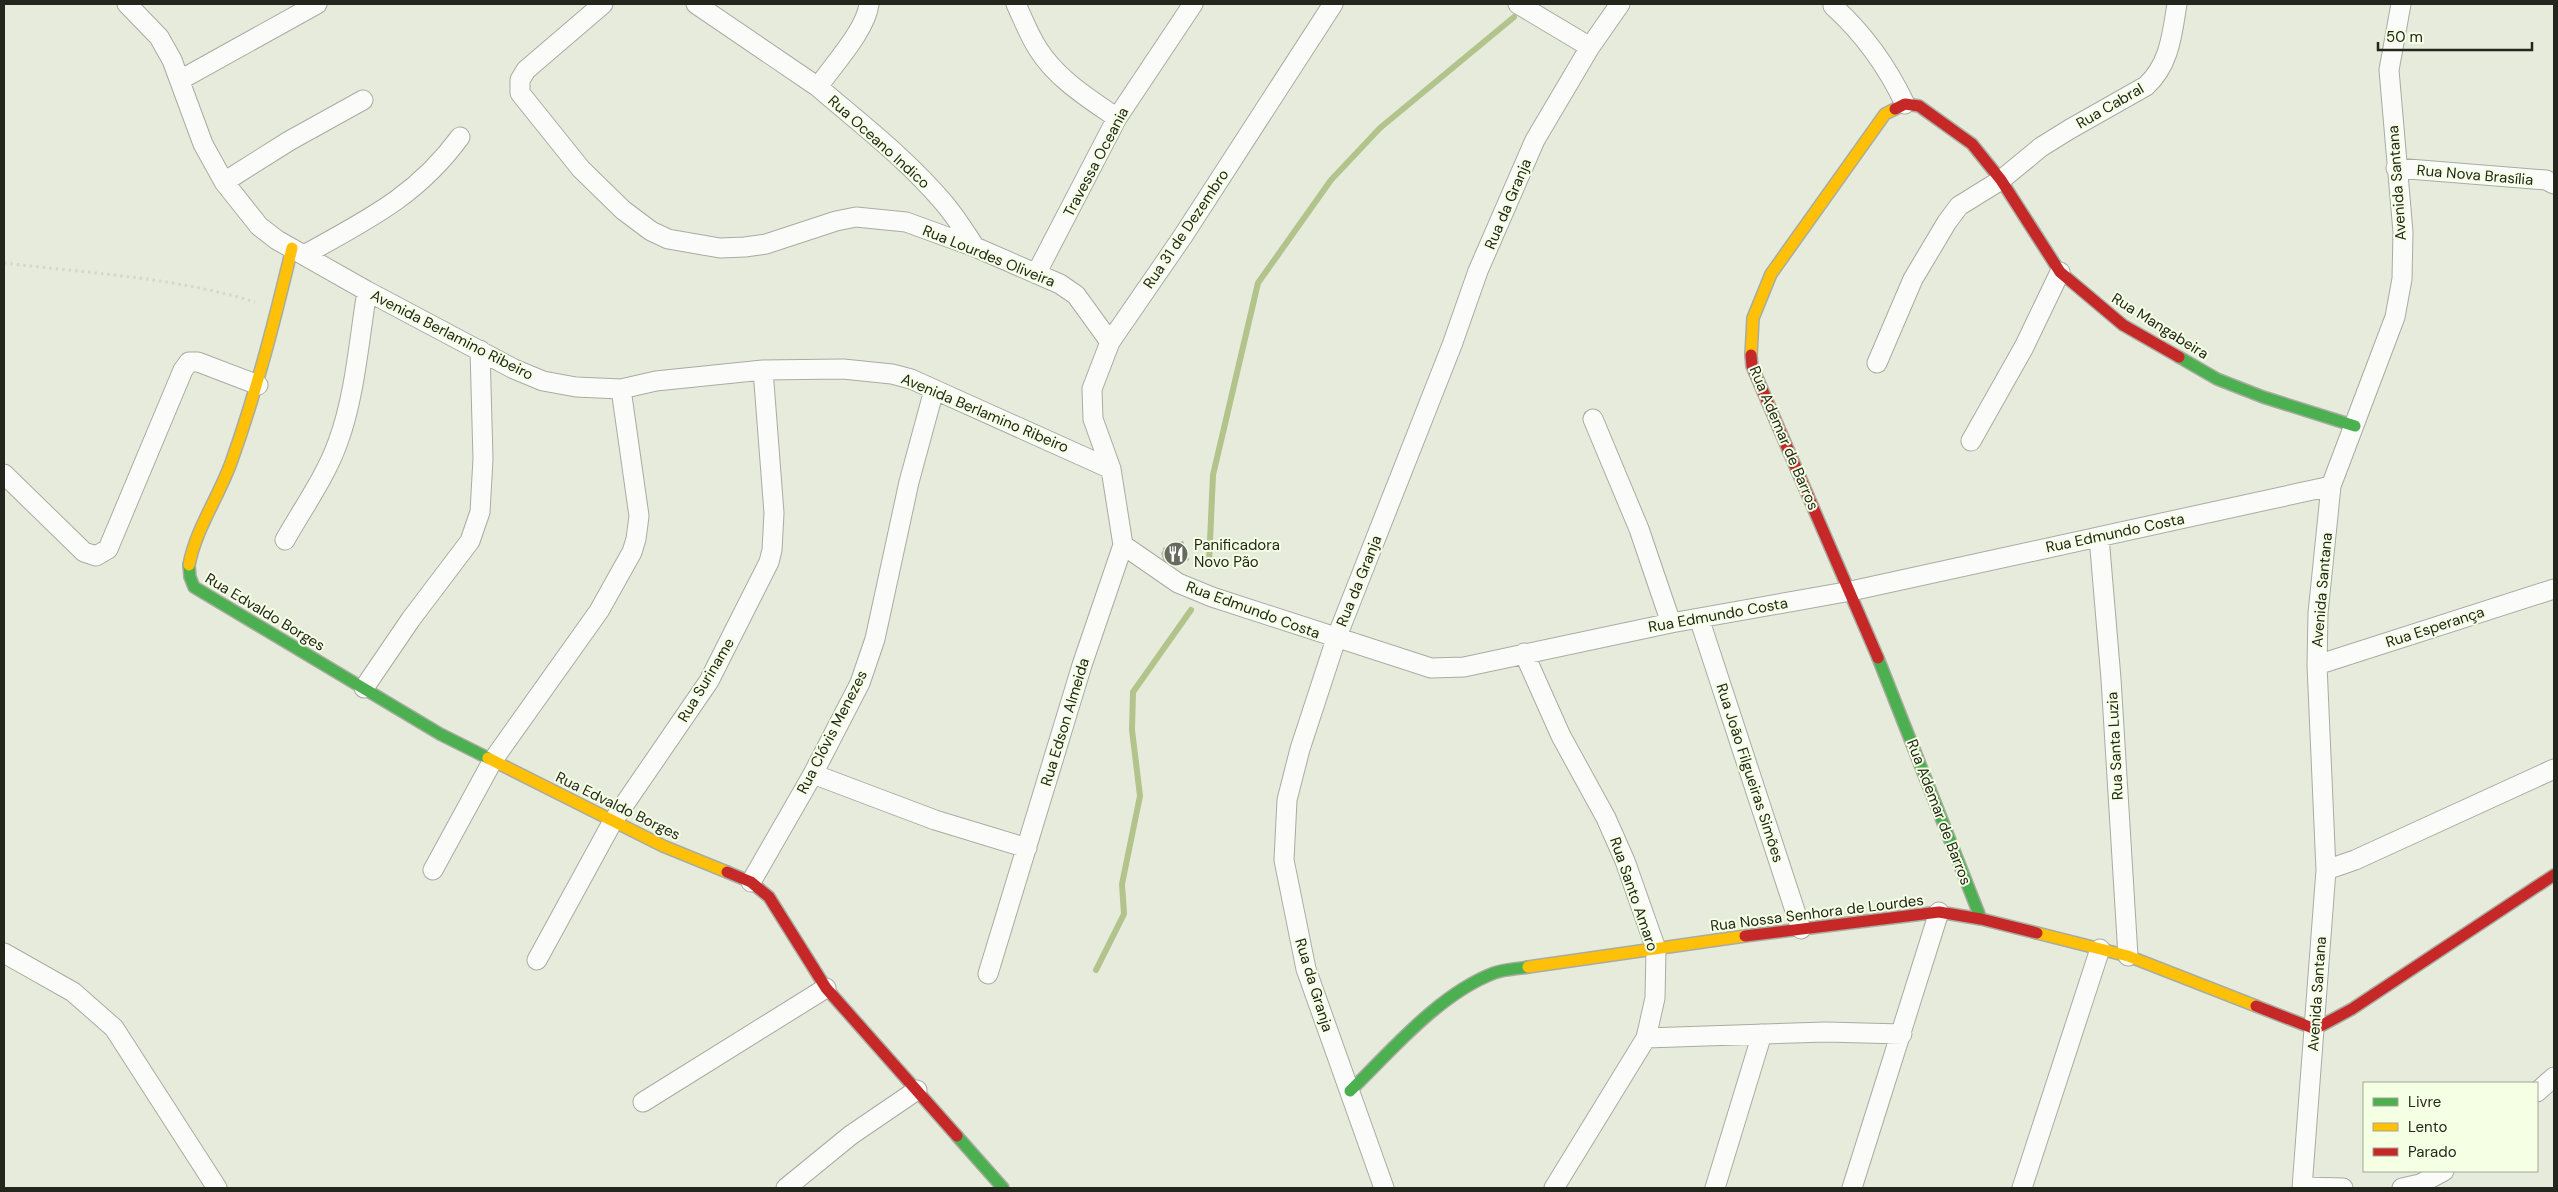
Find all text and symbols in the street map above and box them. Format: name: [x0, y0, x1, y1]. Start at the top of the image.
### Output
scale bar: [2378, 20, 2532, 52]
text: 50 m: [2386, 27, 2423, 47]
street label: Rua Cabral: [2073, 79, 2147, 133]
street label: Rua Oceano Indico: [824, 91, 934, 193]
street label: Travessa Oceania: [1059, 104, 1133, 220]
street label: Avenida Santana: [2383, 125, 2411, 241]
street label: Rua da Granja: [1480, 156, 1536, 252]
street label: Rua Nova Brasília: [2416, 160, 2534, 190]
street label: Rua 31 de Dezembro: [1139, 165, 1233, 293]
street label: Rua Lourdes Oliveira: [920, 220, 1058, 292]
street label: Avenida Berlamino Ribeiro: [367, 285, 537, 385]
street label: Rua Mangabeira: [2108, 288, 2212, 364]
street label: Rua Ademar de Barros: [1745, 363, 1823, 513]
street label: Avenida Berlamino Ribeiro: [898, 369, 1072, 457]
street label: Rua Edmundo Costa: [2044, 509, 2186, 557]
street label: Rua da Granja: [1332, 532, 1386, 630]
street label: Avenida Santana: [2307, 532, 2337, 648]
place label: Panificadora Novo Pão: [1194, 535, 1280, 572]
restaurant icon: Panificadora Novo Pão: [1163, 541, 1189, 567]
street label: Rua Edvaldo Borges: [201, 568, 329, 656]
street label: Rua Edmundo Costa: [1183, 576, 1323, 644]
street label: Rua Edmundo Costa: [1647, 593, 1789, 637]
street label: Rua Esperança: [2383, 602, 2487, 652]
street label: Rua Suriname: [673, 634, 739, 726]
street label: Rua Edson Almeida: [1036, 656, 1094, 788]
street label: Rua Clóvis Menezes: [792, 667, 872, 797]
street label: Rua João Filgueiras Simões: [1712, 681, 1788, 865]
street label: Rua Santa Luzia: [2102, 691, 2128, 801]
street label: Rua Ademar de Barros: [1902, 736, 1976, 888]
street label: Rua Edvaldo Borges: [552, 767, 684, 845]
street label: Rua Santo Amaro: [1605, 834, 1663, 954]
street label: Rua Nossa Senhora de Lourdes: [1709, 890, 1925, 936]
street label: Rua da Granja: [1290, 936, 1338, 1034]
street label: Avenida Santana: [2303, 936, 2331, 1052]
legend: [2363, 1082, 2538, 1172]
text: Livre: [2408, 1092, 2441, 1112]
text: Lento: [2408, 1117, 2447, 1137]
text: Parado: [2408, 1142, 2457, 1162]

